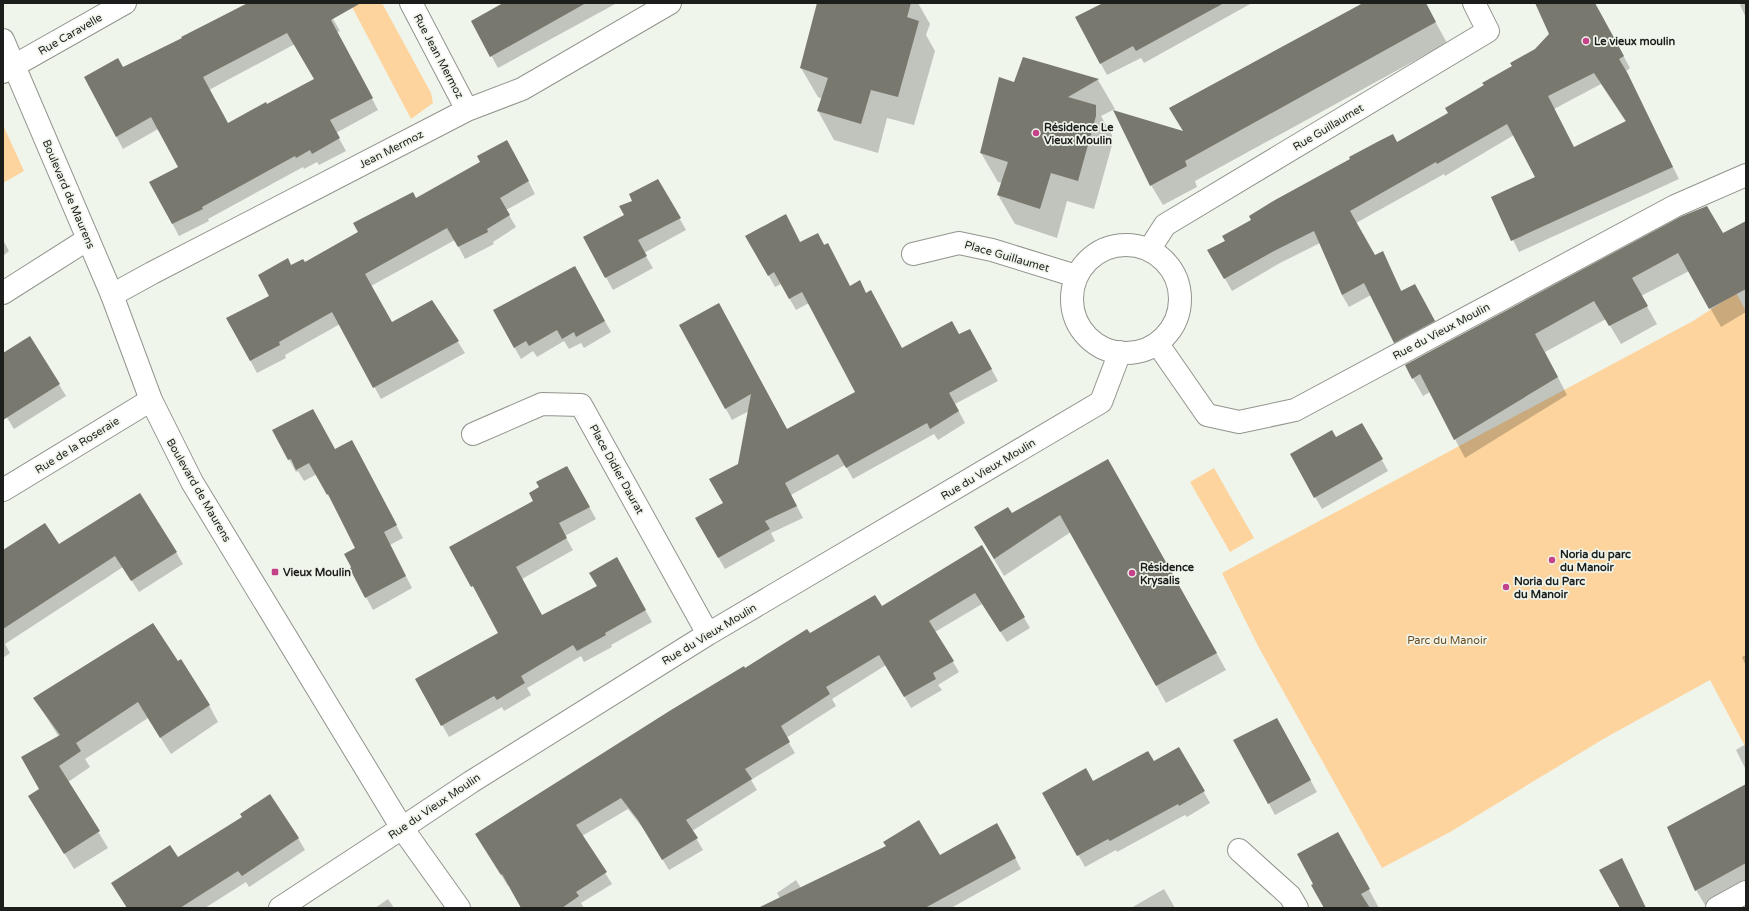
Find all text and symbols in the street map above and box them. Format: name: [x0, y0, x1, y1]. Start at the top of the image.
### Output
street label: Rue Caravelle: [36, 11, 104, 58]
street label: Rue Jean Mermoz: [411, 12, 467, 101]
place label: Le vieux moulin: [1594, 35, 1676, 48]
marker: Le vieux moulin: [1581, 36, 1591, 46]
street label: Rue Guillaumet: [1291, 101, 1366, 154]
place label: Résidence Le Vieux Moulin: [1044, 121, 1114, 147]
street label: Jean Mermoz: [357, 127, 426, 171]
marker: Résidence Le Vieux Moulin: [1031, 128, 1041, 138]
street label: Boulevard de Maurens: [40, 138, 97, 251]
street label: Place Guillaumet: [963, 238, 1051, 275]
street label: Rue du Vieux Moulin: [1390, 300, 1492, 363]
street label: Rue de la Roseraie: [33, 414, 122, 477]
street label: Place Didier Daurat: [587, 422, 647, 516]
street label: Boulevard de Maurens: [164, 436, 234, 544]
street label: Rue du Vieux Moulin: [939, 436, 1038, 503]
place label: Noria du parc du Manoir: [1560, 548, 1631, 574]
marker: Noria du parc du Manoir: [1547, 555, 1557, 565]
place label: Résidence Krysalis: [1140, 561, 1195, 588]
place label: Vieux Moulin: [283, 566, 351, 579]
marker: Vieux Moulin: [270, 567, 280, 577]
marker: Résidence Krysalis: [1127, 568, 1137, 578]
place label: Noria du Parc du Manoir: [1514, 575, 1585, 601]
marker: Noria du Parc du Manoir: [1501, 582, 1511, 592]
street label: Rue du Vieux Moulin: [660, 601, 759, 668]
park label: Parc du Manoir: [1407, 634, 1488, 647]
street label: Rue du Vieux Moulin: [386, 771, 483, 842]

